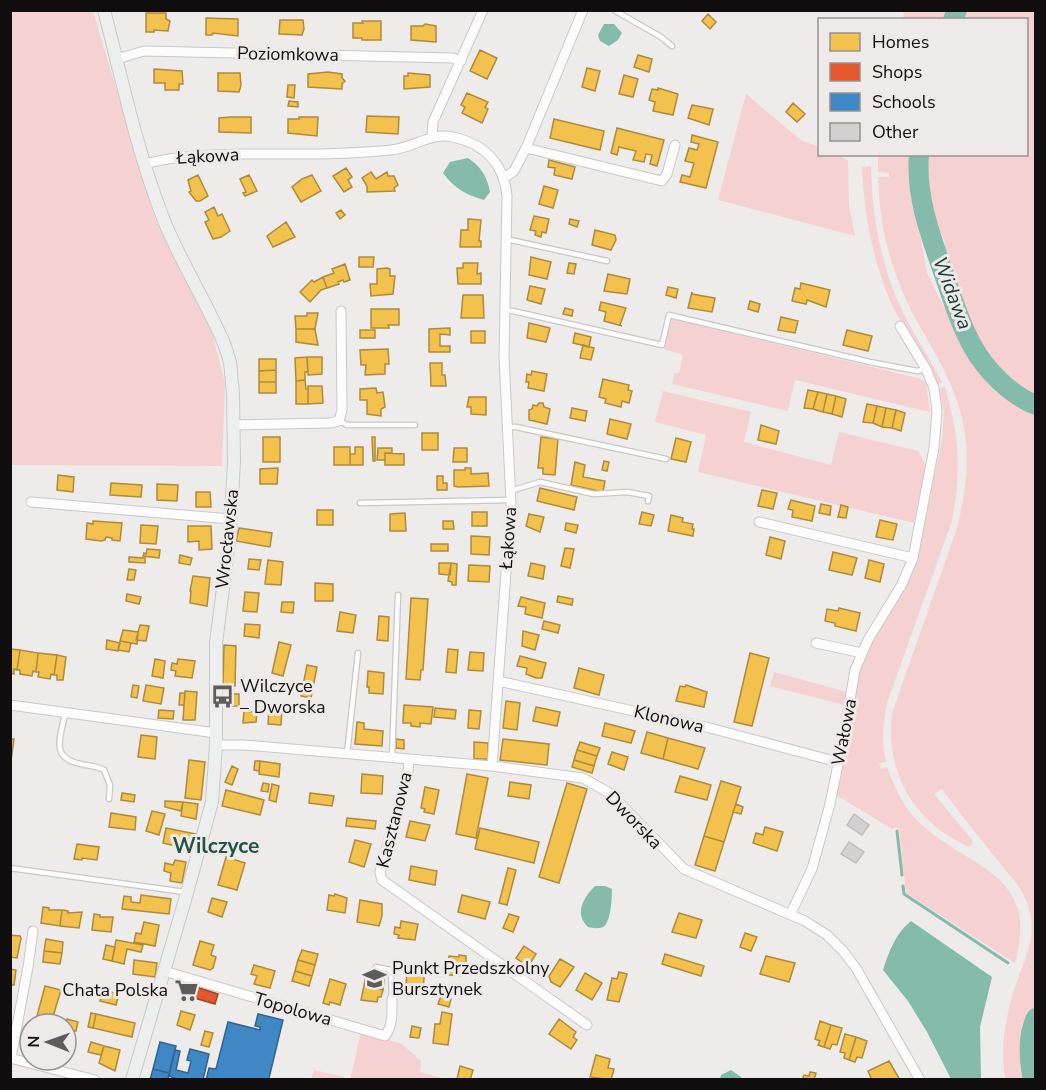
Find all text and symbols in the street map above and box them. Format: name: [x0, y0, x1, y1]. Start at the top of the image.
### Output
legend: [818, 18, 1028, 156]
text: Homes: [872, 30, 929, 54]
street label: Poziomkowa: [237, 41, 339, 67]
text: Shops: [872, 60, 922, 84]
text: Schools: [872, 90, 936, 114]
text: Other: [872, 120, 919, 144]
street label: Łąkowa: [175, 142, 240, 170]
water label: Widawa: [926, 253, 979, 334]
street label: Wrocławska: [210, 488, 244, 590]
street label: Łąkowa: [494, 506, 522, 571]
place label: Wilczyce – Dworska: [240, 674, 325, 719]
bus stop icon: Wilczyce – Dworska: [209, 683, 235, 709]
street label: Wałowa: [826, 696, 862, 768]
street label: Klonowa: [632, 699, 706, 739]
street label: Kasztanowa: [370, 769, 418, 871]
street label: Dworska: [600, 786, 668, 854]
district label: Wilczyce: [173, 832, 259, 860]
place label: Punkt Przedszkolny Bursztynek: [392, 956, 550, 1001]
school or university icon: Punkt Przedszkolny Bursztynek: [361, 965, 387, 991]
supermarket icon: Chata Polska: [173, 977, 199, 1003]
place label: Chata Polska: [62, 978, 168, 1002]
street label: Topolowa: [251, 986, 335, 1032]
north arrow: [18, 1012, 78, 1072]
text: N: [23, 1036, 45, 1048]

